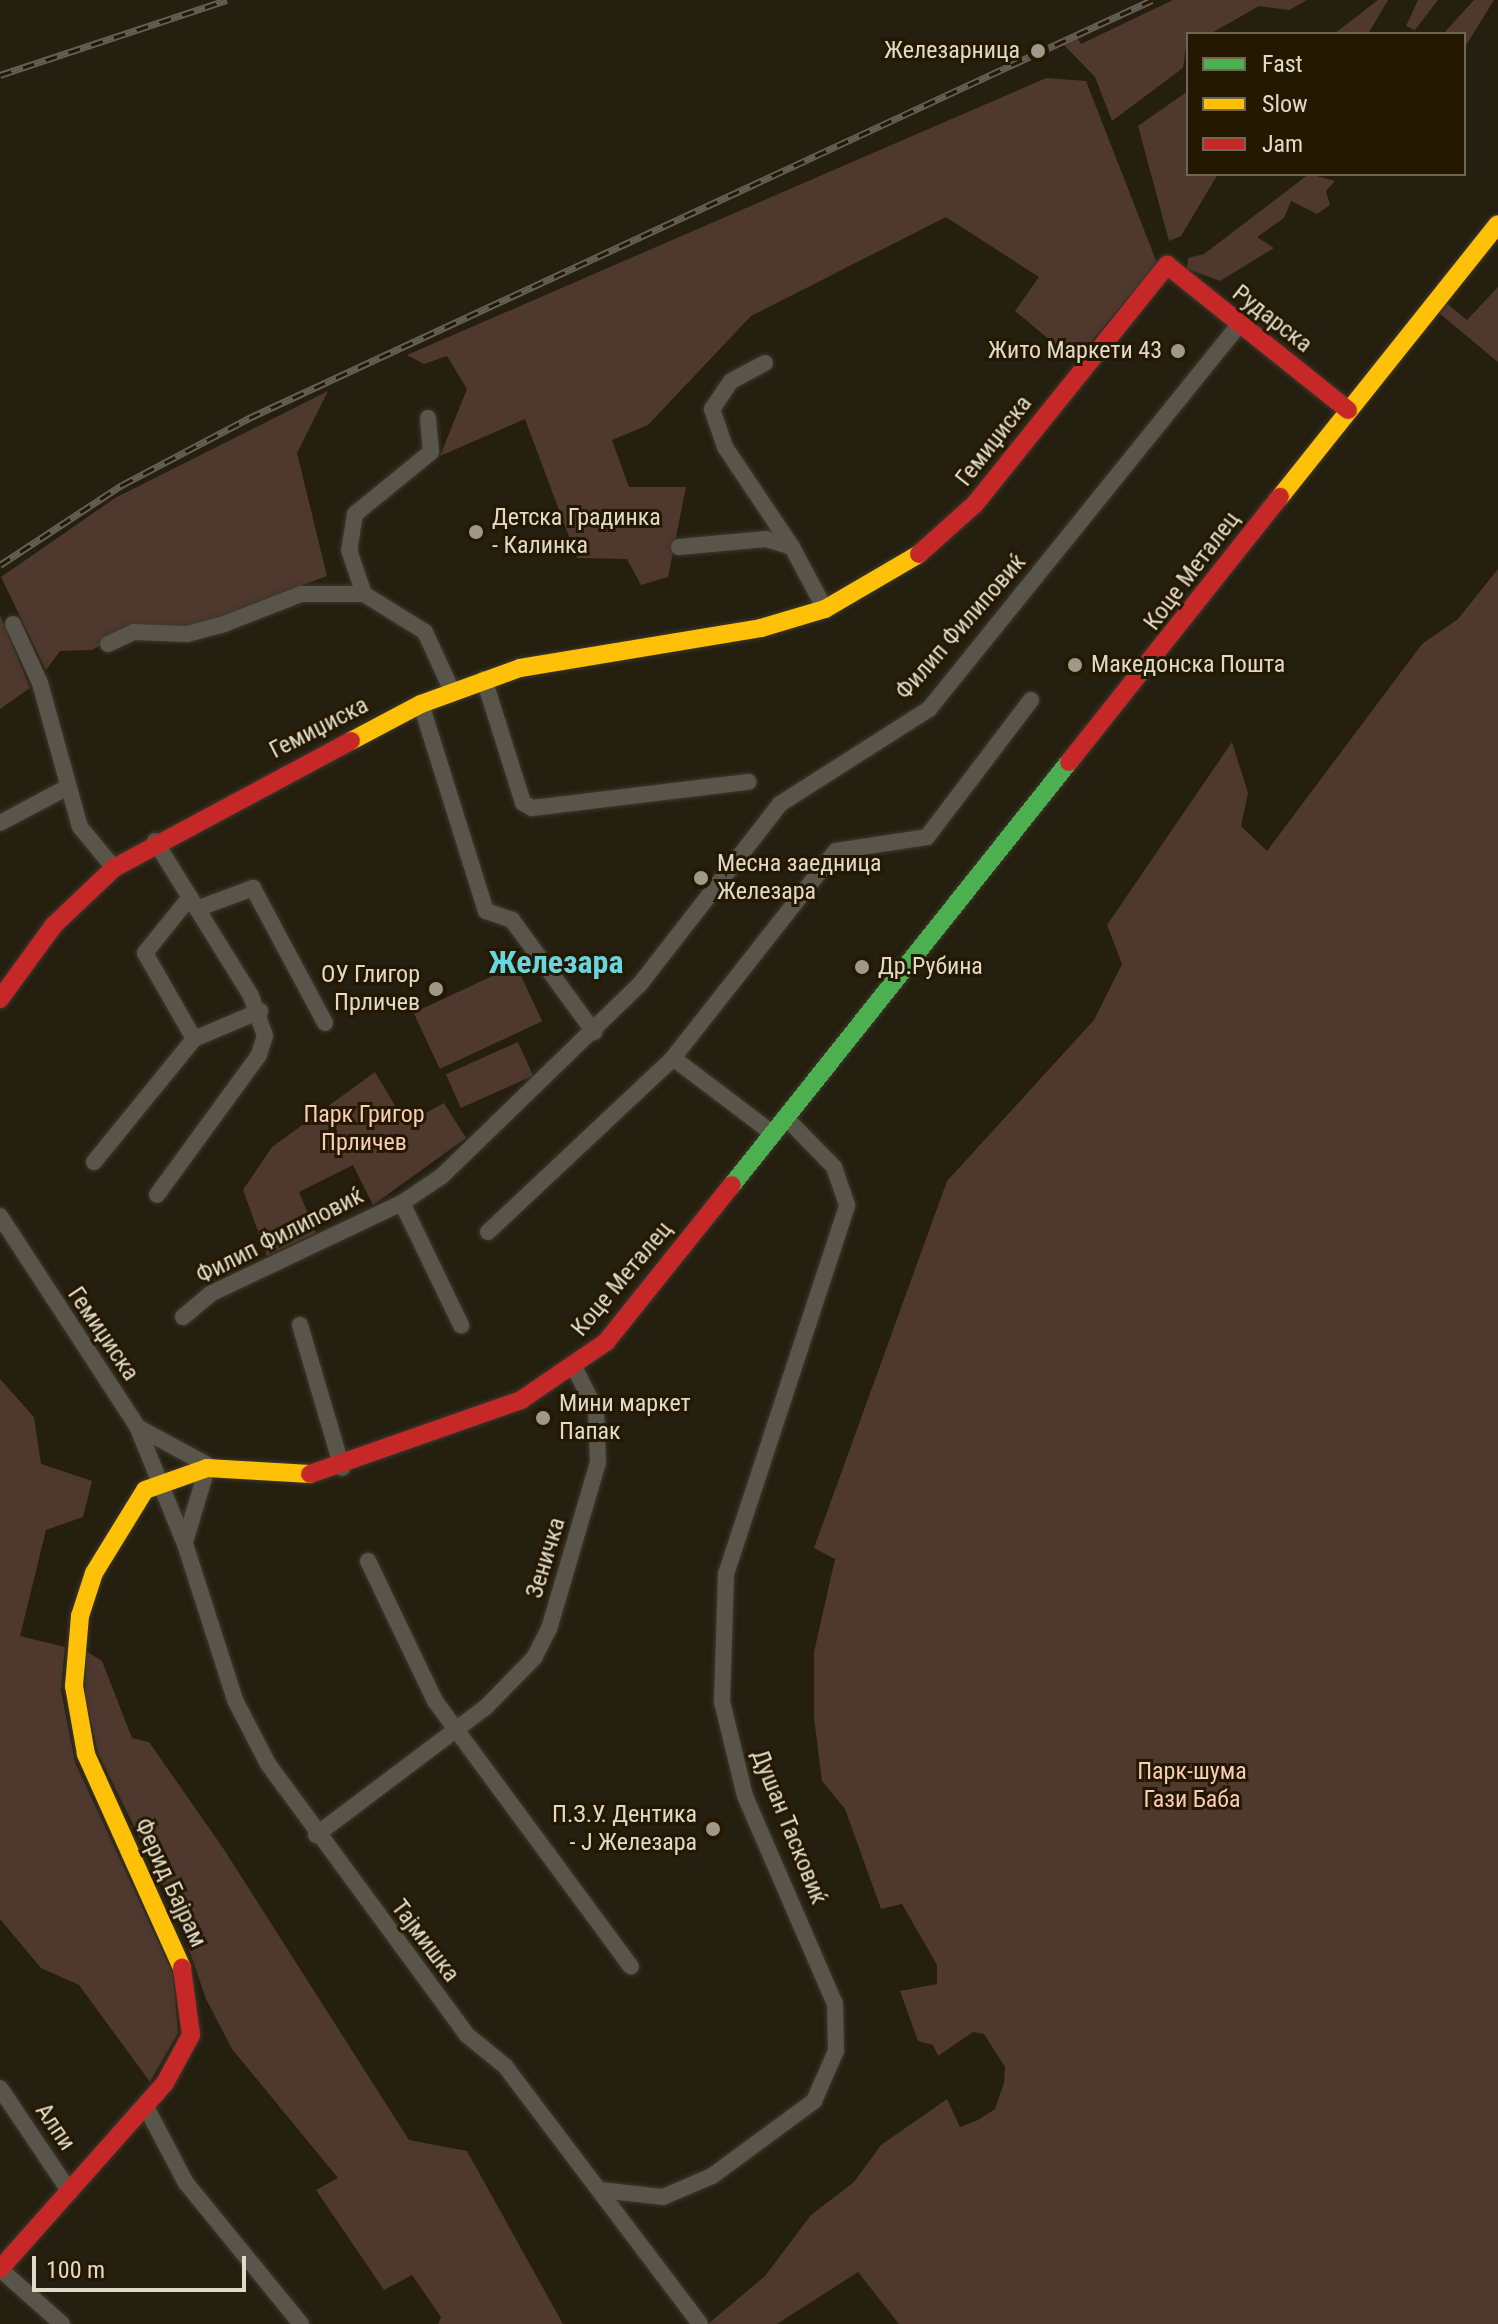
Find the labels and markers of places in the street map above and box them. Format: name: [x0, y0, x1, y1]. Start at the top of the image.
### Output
place label: Железарница: [884, 37, 1020, 65]
marker: Железарница: [1027, 40, 1049, 62]
place label: Жито Маркети 43: [988, 337, 1162, 365]
marker: Жито Маркети 43: [1169, 342, 1187, 360]
place label: Детска Градинка - Калинка: [492, 504, 661, 560]
marker: Детска Градинка - Калинка: [467, 523, 485, 541]
place label: Македонска Пошта: [1091, 651, 1285, 679]
marker: Македонска Пошта: [1066, 656, 1084, 674]
place label: Месна заедница Железара: [717, 850, 882, 906]
marker: Месна заедница Железара: [692, 869, 710, 887]
place label: Др.Рубина: [878, 953, 983, 981]
marker: Др.Рубина: [853, 958, 871, 976]
place label: ОУ Глигор Прличев: [321, 961, 420, 1017]
marker: ОУ Глигор Прличев: [427, 980, 445, 998]
place label: Мини маркет Папак: [559, 1390, 691, 1446]
marker: Мини маркет Папак: [534, 1409, 552, 1427]
place label: П.З.У. Дентика - Ј Железара: [552, 1801, 697, 1857]
marker: П.З.У. Дентика - Ј Железара: [704, 1820, 722, 1838]

